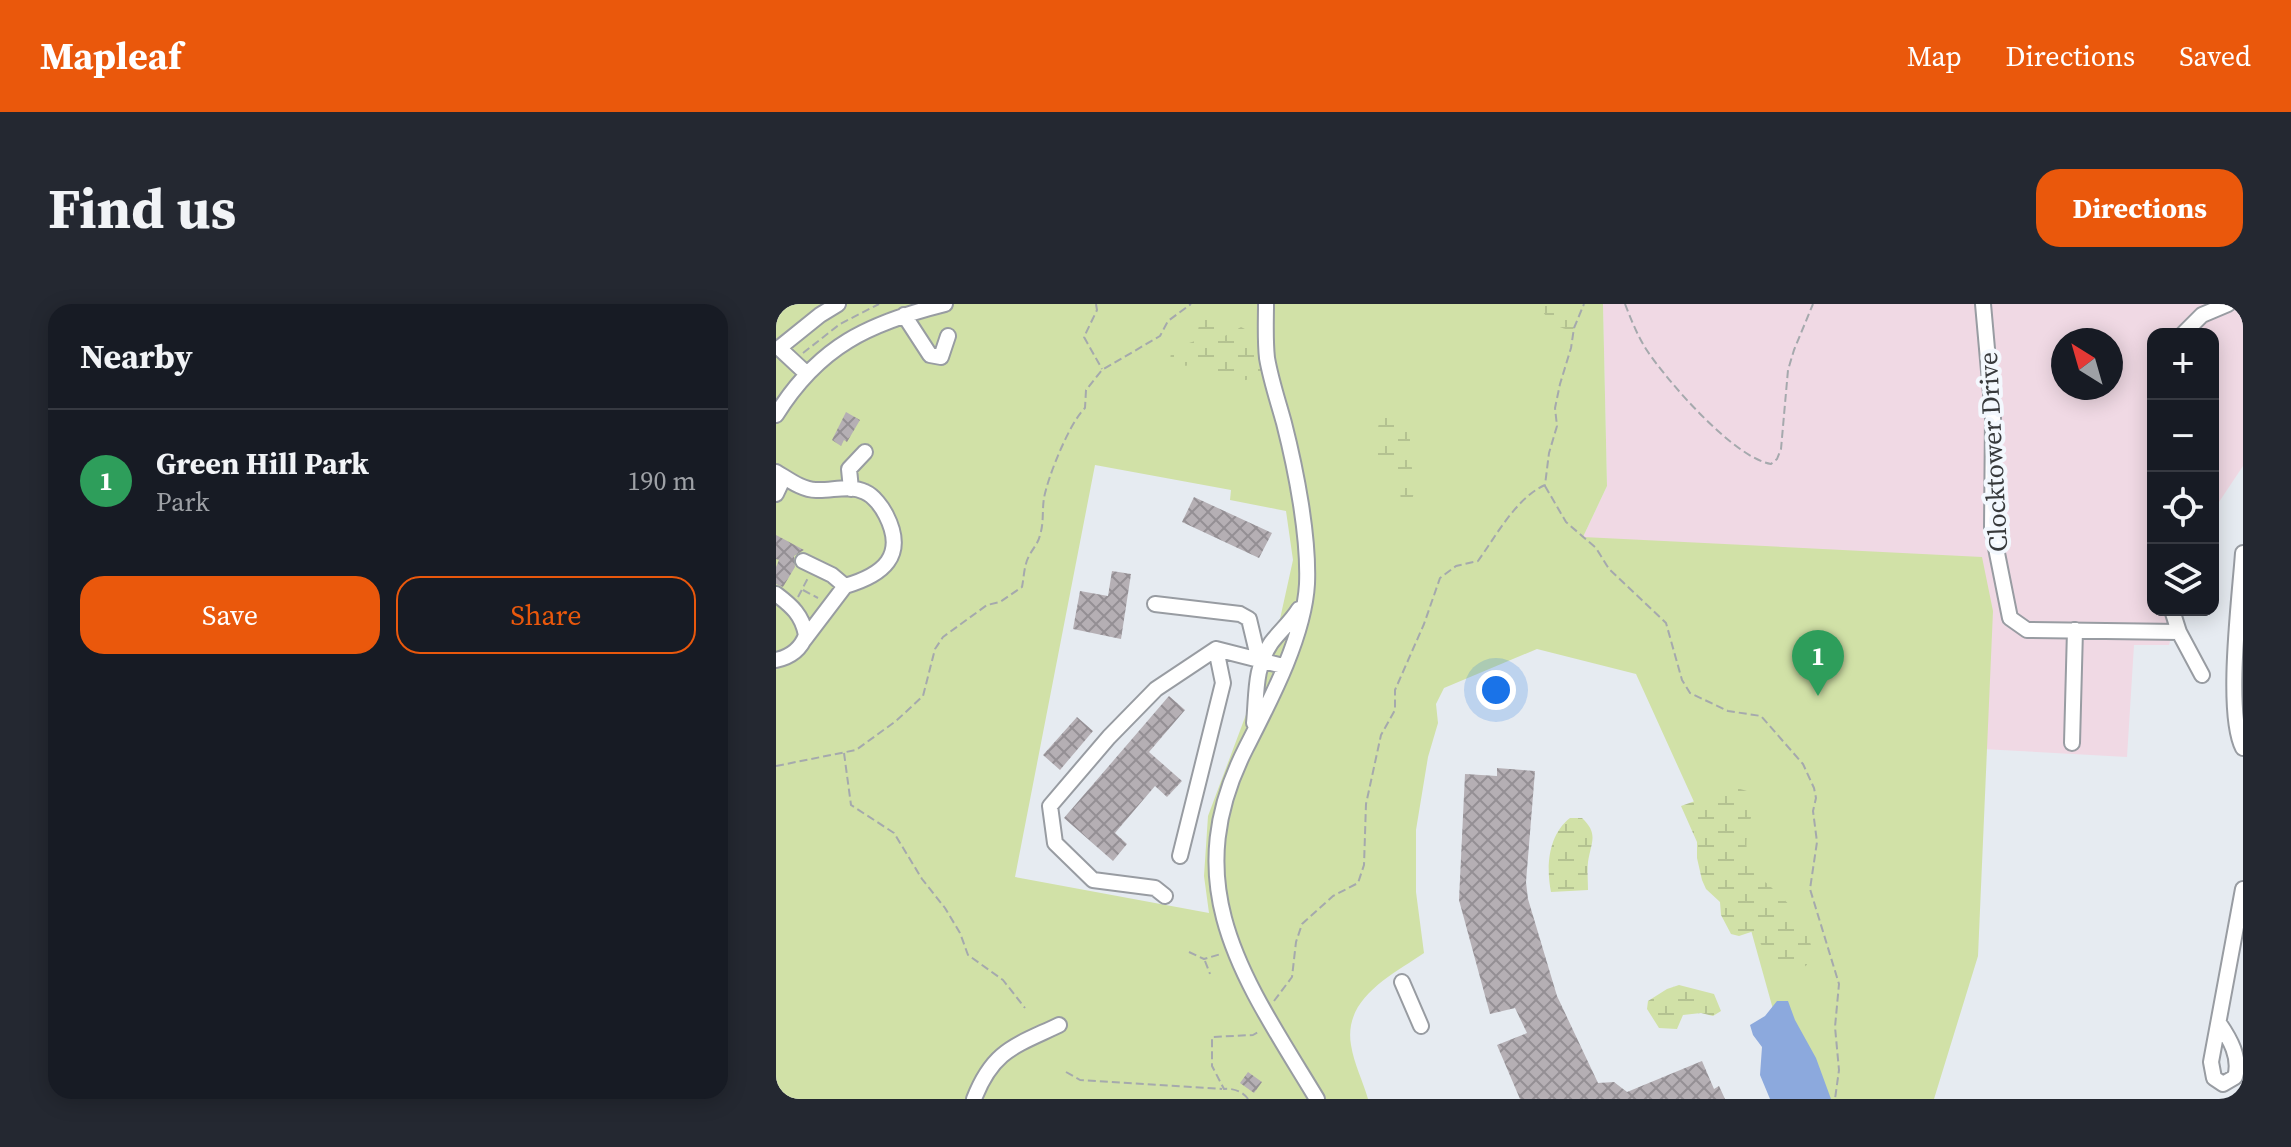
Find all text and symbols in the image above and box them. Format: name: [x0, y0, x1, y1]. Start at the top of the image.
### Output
text: Mapleaf: [40, 30, 182, 82]
text: Map: [1907, 37, 1962, 75]
text: Directions: [2006, 37, 2135, 75]
text: Saved: [2179, 37, 2251, 75]
button: Directions: [2036, 169, 2243, 247]
text: Find us: [48, 170, 236, 247]
north arrow: [2051, 328, 2123, 400]
map controls: [2147, 328, 2219, 616]
button: +: [2147, 328, 2219, 400]
text: Nearby: [80, 333, 193, 379]
street label: Clocktower Drive: [1970, 351, 2016, 553]
button: −: [2147, 400, 2219, 472]
text: Green Hill Park: [156, 443, 369, 484]
text: 1: [99, 463, 113, 499]
text: 190 m: [628, 463, 696, 499]
button: locate: [2147, 472, 2219, 544]
text: Park: [156, 484, 209, 520]
button: layers: [2147, 544, 2219, 616]
button: Save: [80, 576, 380, 654]
button: Share: [396, 576, 696, 654]
pin: 1: [1792, 630, 1844, 696]
your location: [1476, 670, 1516, 710]

